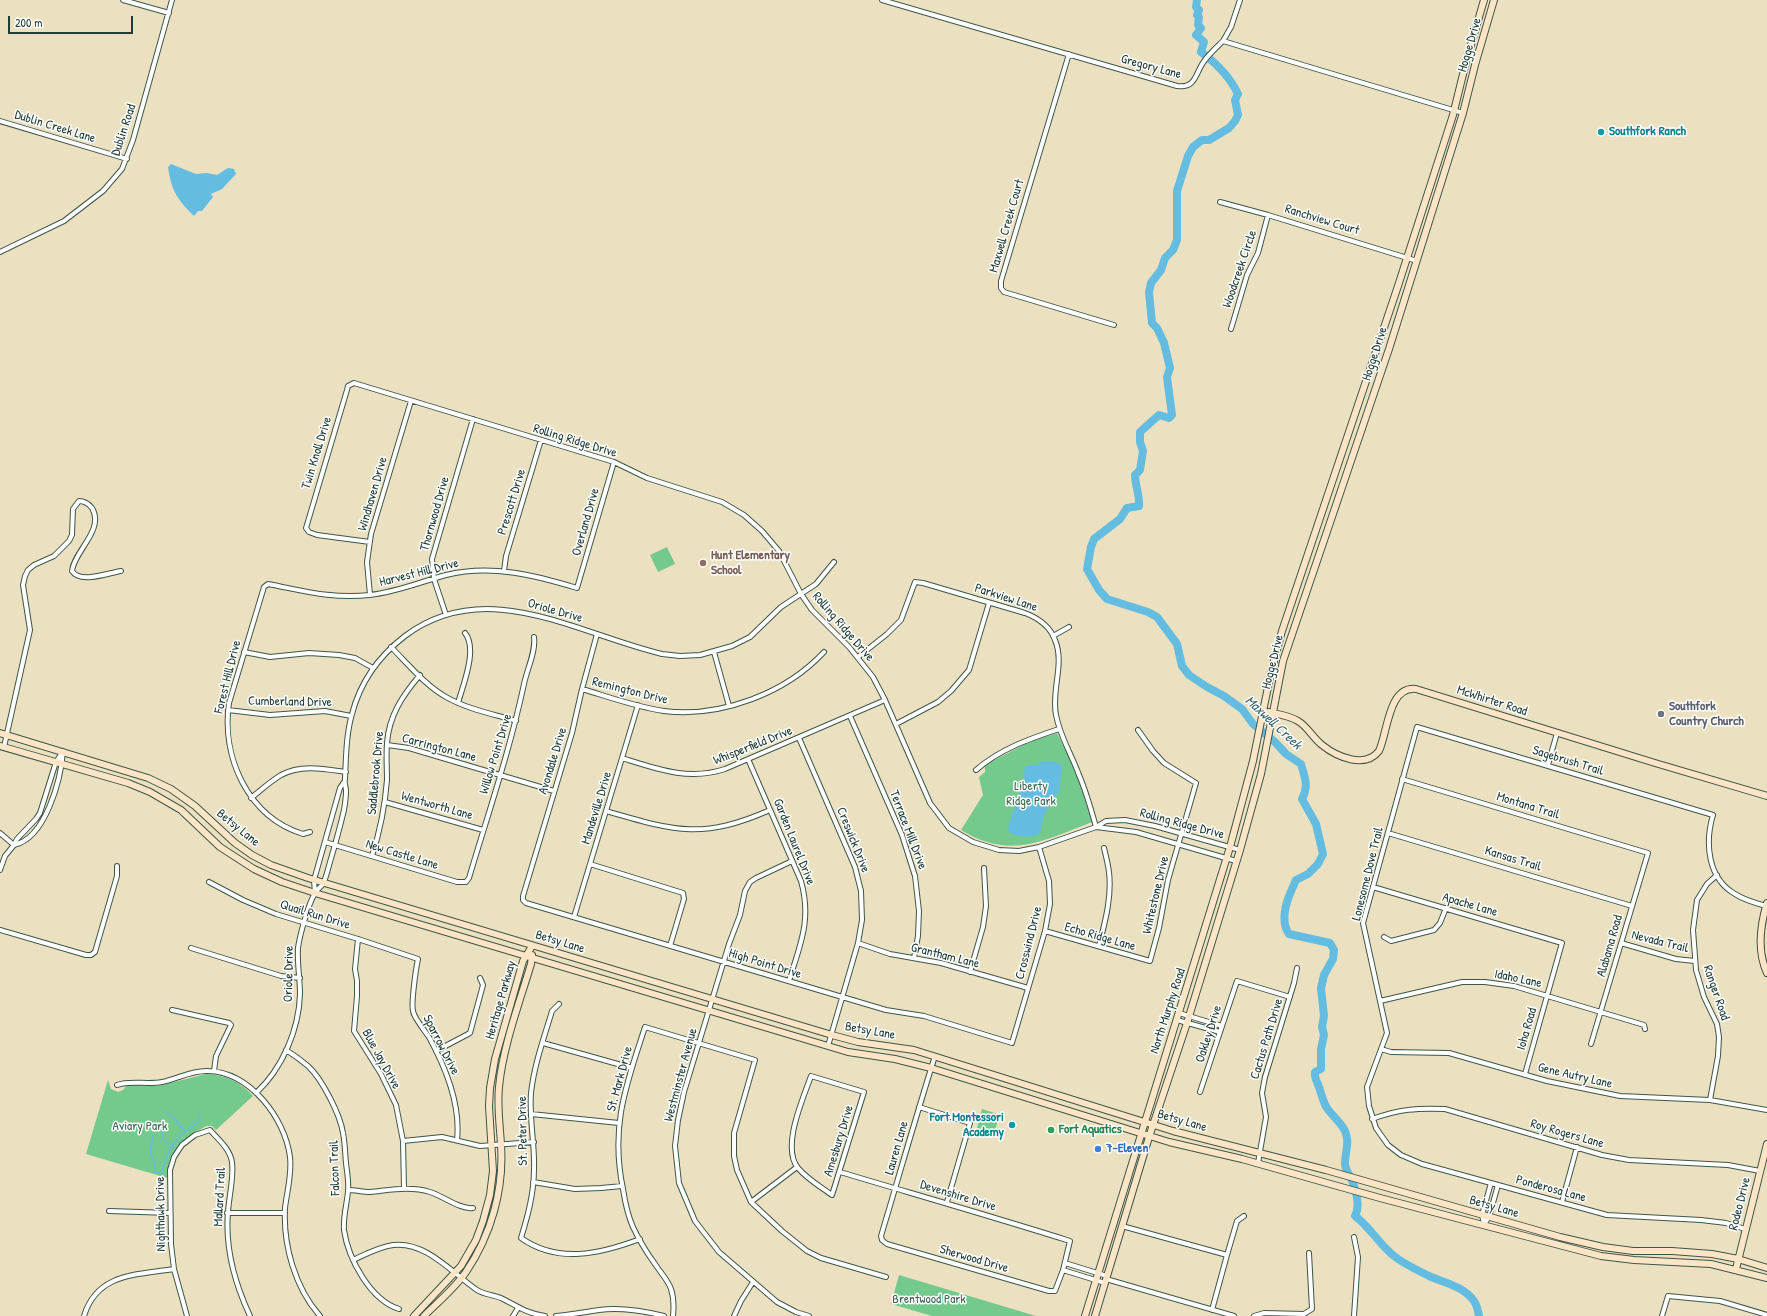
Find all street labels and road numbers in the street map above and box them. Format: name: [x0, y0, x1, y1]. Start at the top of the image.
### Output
street label: Hogge Drive: [1455, 16, 1485, 74]
street label: Gregory Lane: [1119, 51, 1183, 83]
street label: Dublin Road: [108, 102, 140, 158]
street label: Dublin Creek Lane: [13, 107, 97, 147]
street label: Maxwell Creek Court: [986, 178, 1028, 274]
street label: Ranchview Court: [1283, 201, 1361, 239]
street label: Woodcreek Circle: [1219, 228, 1261, 310]
street label: Hogge Drive: [1359, 325, 1391, 383]
street label: Twin Knoll Drive: [299, 415, 335, 491]
street label: Rolling Ridge Drive: [531, 421, 619, 461]
street label: Windhaven Drive: [355, 455, 391, 533]
street label: Prescott Drive: [495, 467, 529, 537]
street label: Thornwood Drive: [417, 475, 453, 553]
street label: Overland Drive: [569, 486, 603, 558]
street label: Harvest Hill Drive: [378, 556, 460, 590]
street label: Parkview Lane: [973, 581, 1039, 615]
street label: Rolling Ridge Drive: [809, 589, 877, 665]
street label: Oriole Drive: [526, 596, 584, 626]
street label: Hogge Drive: [1259, 633, 1287, 691]
street label: Forest Hill Drive: [211, 639, 245, 715]
street label: Remington Drive: [590, 674, 670, 708]
street label: McWhirter Road: [1455, 682, 1529, 720]
street label: Cumberland Drive: [248, 693, 332, 711]
street label: Willow Point Drive: [476, 712, 516, 796]
street label: Whisperfield Drive: [711, 723, 795, 769]
street label: Avondale Drive: [535, 726, 571, 796]
street label: Saddlebrook Drive: [365, 731, 387, 815]
street label: Carrington Lane: [400, 731, 478, 765]
street label: Sagebrush Trail: [1531, 743, 1605, 779]
street label: Mandeville Drive: [579, 770, 615, 846]
street label: Wentworth Lane: [399, 788, 475, 824]
street label: Terrace Mill Drive: [886, 788, 930, 872]
street label: Montana Trail: [1495, 789, 1561, 823]
street label: Garden Laurel Drive: [770, 797, 818, 887]
street label: Creswick Drive: [833, 805, 873, 875]
street label: Rolling Ridge Drive: [1138, 805, 1226, 843]
street label: Betsy Lane: [213, 806, 263, 850]
street label: Lonesome Dove Trail: [1349, 826, 1387, 922]
street label: New Castle Lane: [364, 837, 440, 873]
street label: Kansas Trail: [1483, 843, 1543, 875]
street label: Whitestone Drive: [1139, 855, 1173, 935]
street label: Apache Lane: [1441, 890, 1499, 920]
street label: Quail Run Drive: [278, 897, 352, 933]
street label: Crosswind Drive: [1012, 905, 1046, 981]
street label: Alabama Road: [1594, 913, 1626, 979]
street label: Echo Ridge Lane: [1063, 919, 1137, 955]
street label: Betsy Lane: [533, 927, 587, 957]
street label: Nevada Trail: [1630, 927, 1690, 957]
street label: Grantham Lane: [909, 940, 981, 972]
street label: Oriole Drive: [281, 946, 297, 1002]
street label: High Point Drive: [727, 946, 803, 982]
street label: Heritage Parkway: [482, 959, 520, 1041]
street label: Ranger Road: [1699, 963, 1733, 1023]
street label: North Murphy Road: [1147, 966, 1189, 1056]
street label: Idaho Lane: [1493, 966, 1543, 992]
street label: Cactus Path Drive: [1247, 997, 1287, 1081]
street label: Oakley Drive: [1192, 1003, 1226, 1065]
street label: Ioha Road: [1514, 1006, 1540, 1052]
street label: Sparrow Drive: [419, 1012, 463, 1078]
street label: Betsy Lane: [844, 1019, 896, 1043]
street label: Blue Jay Drive: [358, 1026, 404, 1092]
street label: Westminster Avenue: [661, 1027, 701, 1123]
street label: St. Mark Drive: [604, 1045, 636, 1113]
street label: Gene Autry Lane: [1536, 1060, 1614, 1092]
street label: St. Peter Drive: [515, 1096, 531, 1166]
street label: Amesbury Drive: [821, 1103, 857, 1179]
street label: Betsy Lane: [1155, 1107, 1209, 1135]
street label: Roy Rogers Lane: [1528, 1116, 1606, 1152]
street label: Lauren Lane: [882, 1119, 912, 1177]
street label: Falcon Trail: [326, 1140, 344, 1196]
street label: Mallard Trail: [211, 1167, 229, 1227]
street label: Ponderosa Lane: [1514, 1172, 1588, 1206]
street label: Nighthawk Drive: [153, 1176, 169, 1252]
street label: Rodeo Drive: [1726, 1176, 1754, 1232]
street label: Devenshire Drive: [918, 1177, 998, 1215]
street label: Betsy Lane: [1467, 1193, 1521, 1221]
street label: Sherwood Drive: [938, 1242, 1010, 1276]

